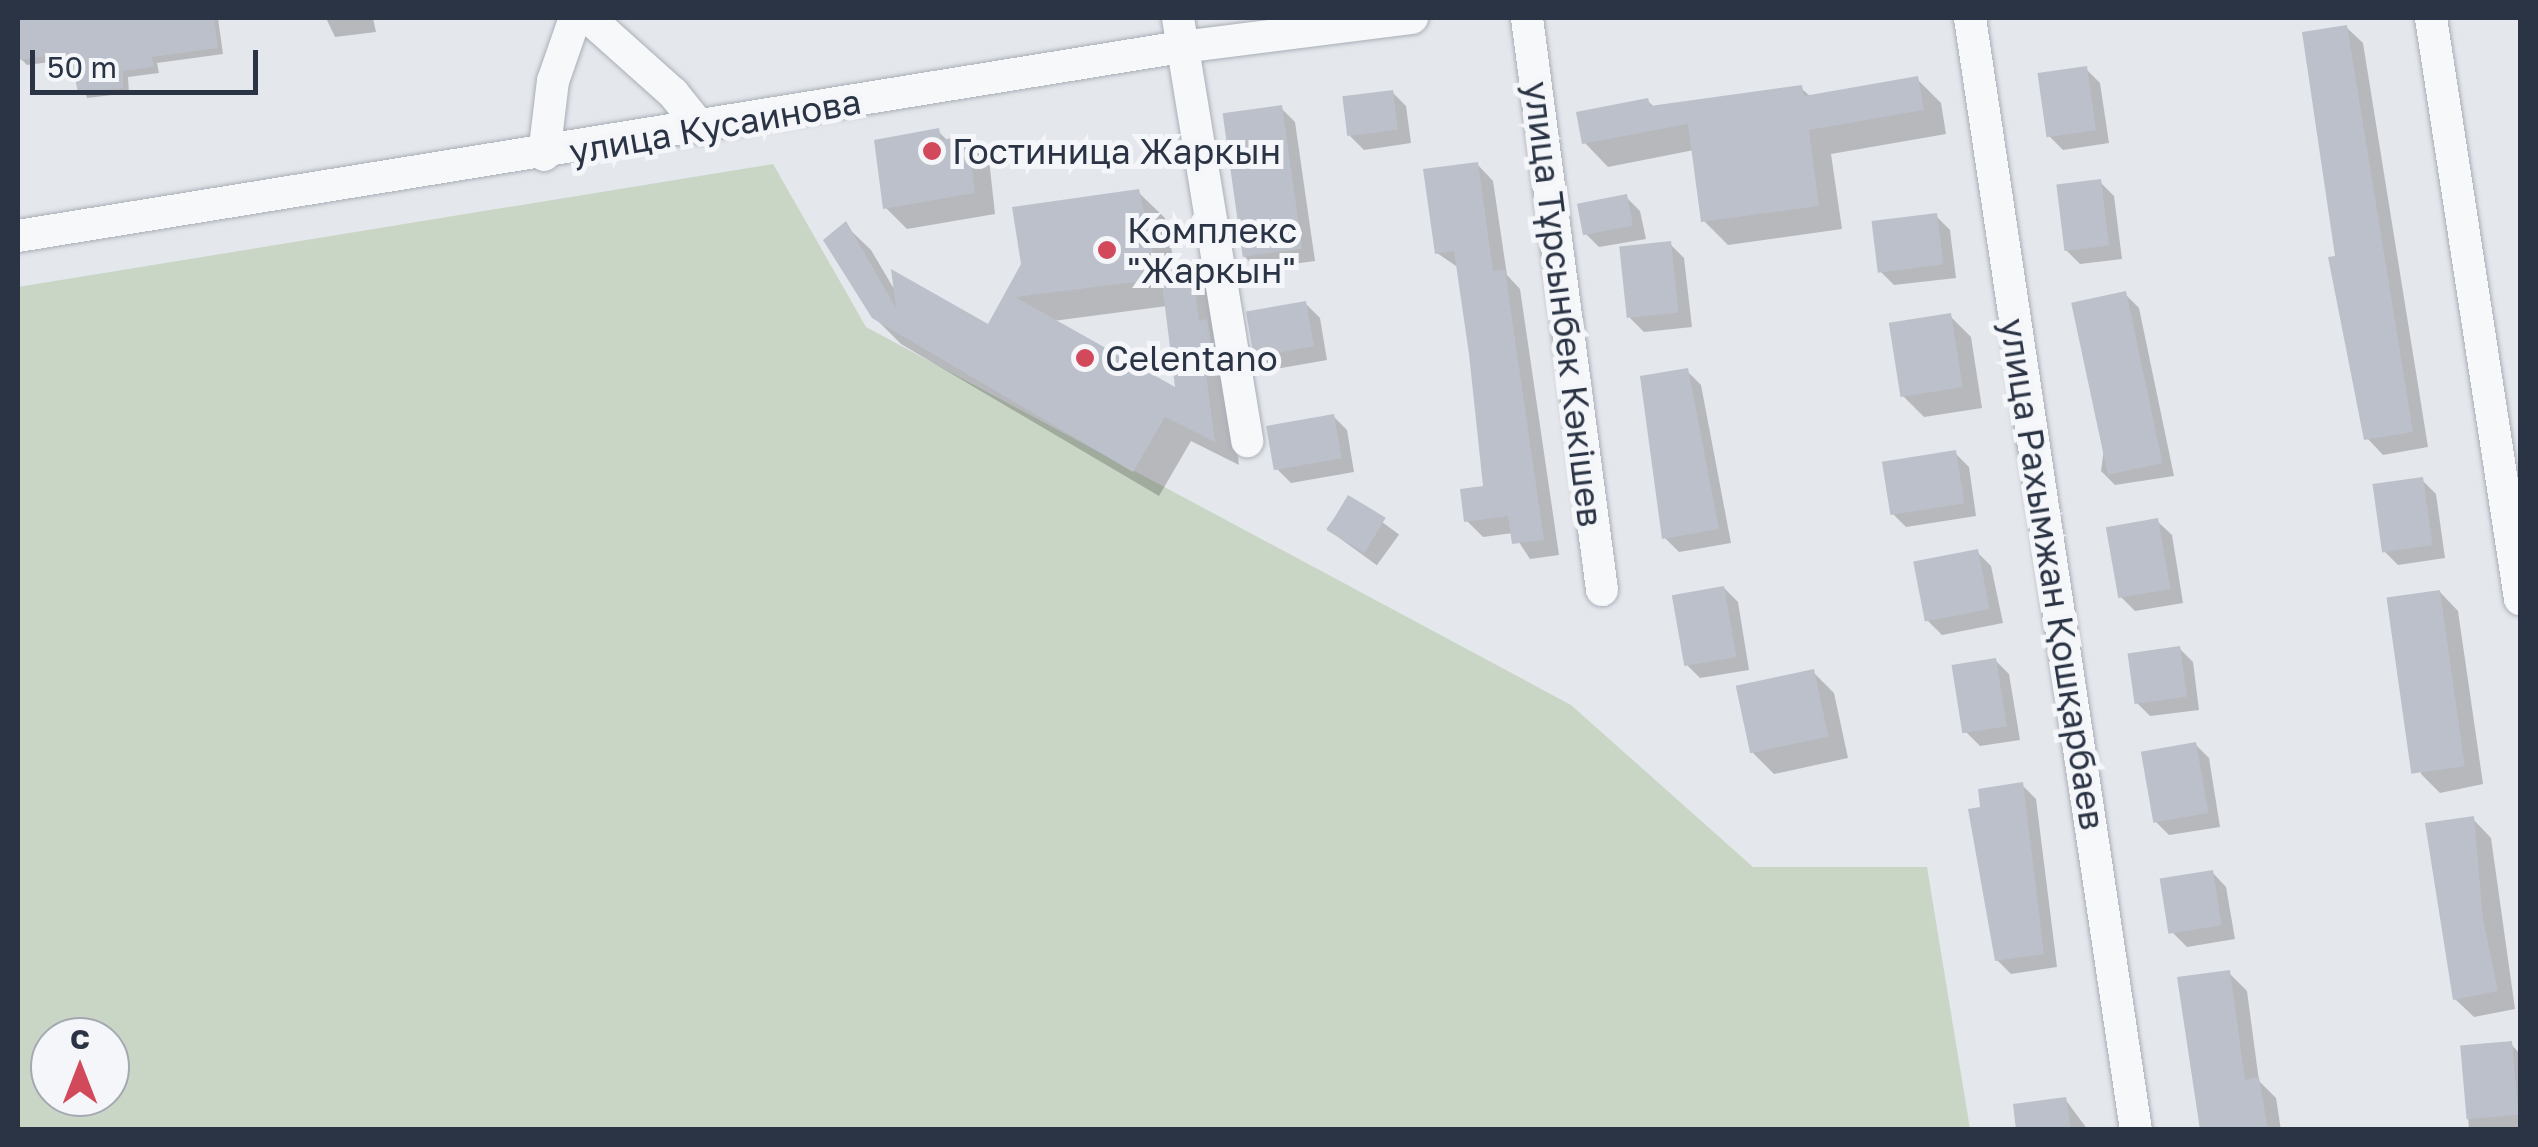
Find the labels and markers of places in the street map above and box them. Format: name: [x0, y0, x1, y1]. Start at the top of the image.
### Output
place label: Гостиница Жаркын: [952, 130, 1281, 172]
marker: Гостиница Жаркын: [921, 140, 943, 162]
place label: Комплекс "Жаркын": [1127, 209, 1297, 291]
marker: Комплекс "Жаркын": [1096, 239, 1118, 261]
place label: Celentano: [1105, 337, 1278, 379]
marker: Celentano: [1074, 347, 1096, 369]

